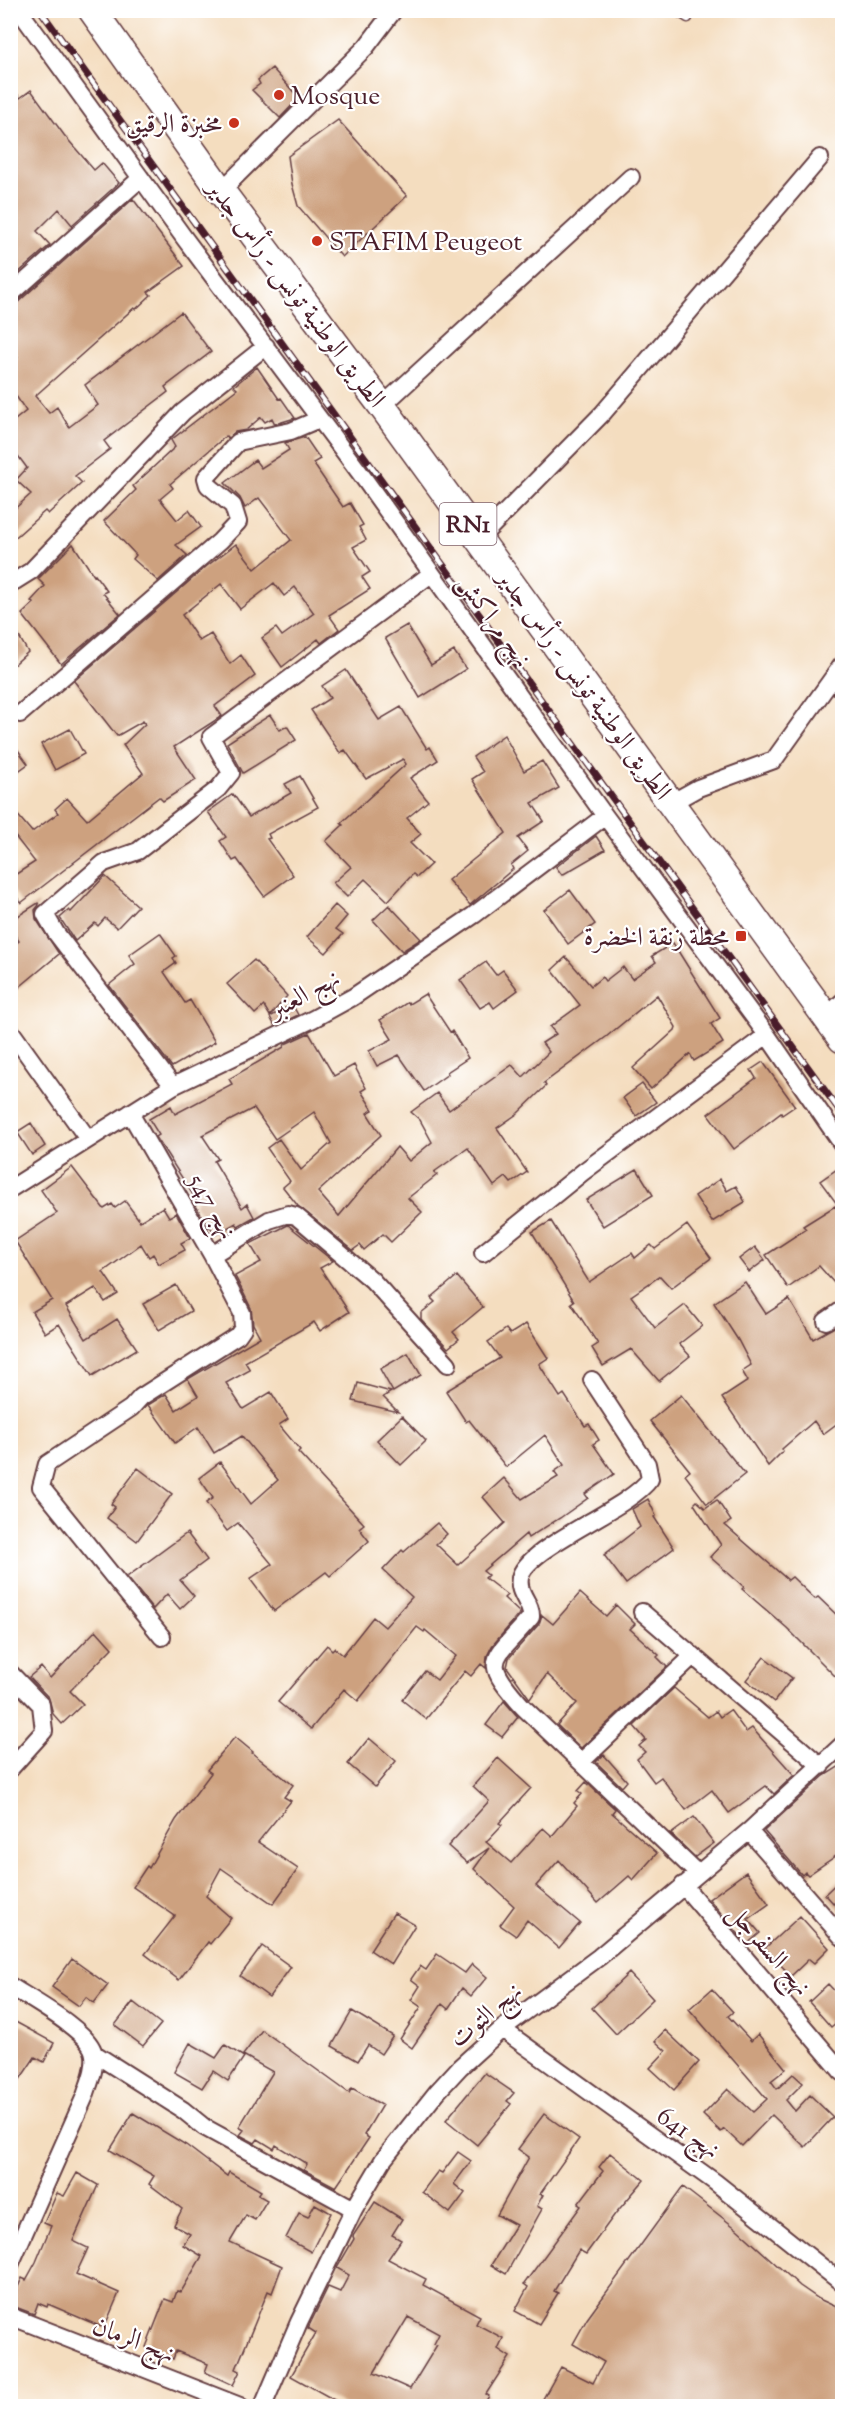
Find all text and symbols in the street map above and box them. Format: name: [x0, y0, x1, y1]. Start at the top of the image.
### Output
place label: Mosque: [291, 79, 380, 116]
marker: Mosque: [272, 88, 286, 102]
place label: مخبزة الرقيق: [126, 107, 222, 144]
marker: مخبزة الرقيق: [227, 116, 241, 130]
street label: الطريق الوطنية تونس - رأس جدير: [195, 170, 394, 416]
place label: STAFIM Peugeot: [329, 225, 522, 262]
marker: STAFIM Peugeot: [310, 234, 324, 248]
road number: RN1: [440, 503, 496, 545]
street label: الطريق الوطنية تونس - رأس جدير: [485, 559, 680, 809]
street label: نهج مراكش: [444, 567, 540, 678]
place label: محطة زنقة الخضرة: [584, 920, 729, 957]
marker: محطة زنقة الخضرة: [734, 929, 748, 943]
street label: نهج العنبر: [260, 961, 349, 1034]
street label: نهج 547: [173, 1166, 245, 1249]
street label: نهج السفرجل: [715, 1896, 819, 2007]
street label: نهج التوت: [442, 1974, 533, 2060]
street label: نهج 641: [646, 2099, 727, 2172]
street label: نهج الرمان: [85, 2309, 180, 2377]

